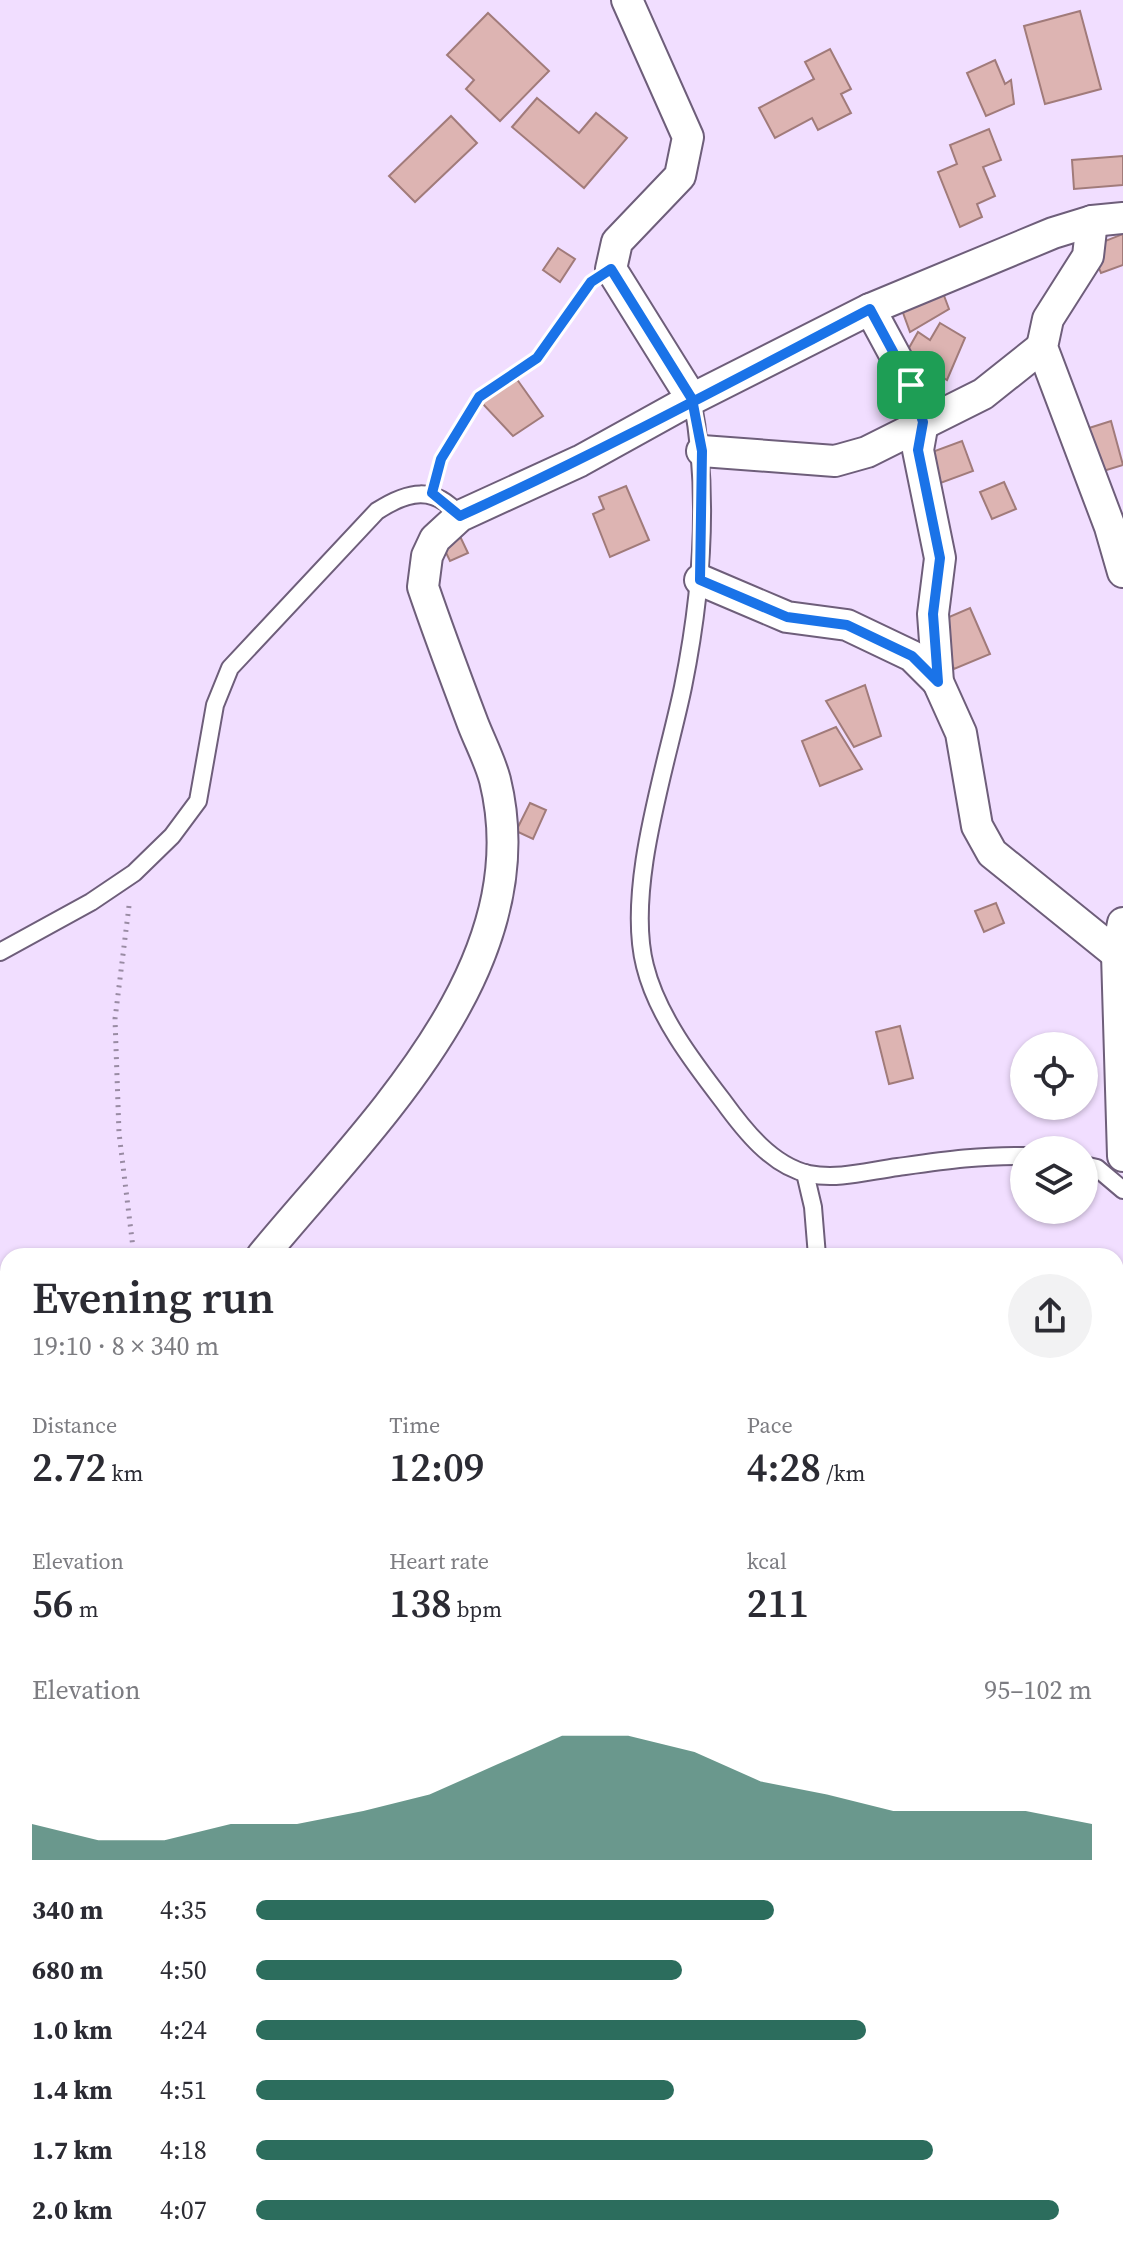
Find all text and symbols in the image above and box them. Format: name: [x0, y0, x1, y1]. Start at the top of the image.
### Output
pin: [877, 351, 945, 419]
icon: arrive: [889, 363, 933, 407]
map controls: [1010, 1032, 1098, 1224]
button: locate: [1010, 1032, 1098, 1120]
button: layers: [1010, 1136, 1098, 1224]
text: Evening run: [32, 1267, 274, 1328]
button: share: [1008, 1274, 1092, 1358]
text: 19:10 · 8 × 340 m: [32, 1328, 219, 1364]
text: Distance: [32, 1410, 117, 1440]
text: Time: [389, 1410, 440, 1440]
text: Pace: [747, 1410, 793, 1440]
text: 2.72: [32, 1440, 106, 1494]
text: 12:09: [389, 1440, 485, 1494]
text: 4:28: [747, 1440, 821, 1494]
text: km: [106, 1458, 143, 1488]
text: /km: [821, 1458, 865, 1488]
text: Elevation: [32, 1546, 124, 1576]
text: Heart rate: [389, 1546, 489, 1576]
text: kcal: [747, 1546, 787, 1576]
text: 56: [32, 1576, 74, 1630]
text: 138: [389, 1576, 452, 1630]
text: 211: [747, 1576, 809, 1630]
text: m: [74, 1594, 99, 1624]
text: bpm: [452, 1594, 502, 1624]
text: Elevation: [32, 1672, 141, 1708]
text: 95–102 m: [984, 1672, 1092, 1708]
text: 340 m: [32, 1892, 103, 1928]
text: 4:35: [160, 1892, 207, 1928]
text: 680 m: [32, 1952, 103, 1988]
text: 4:50: [160, 1952, 207, 1988]
text: 1.0 km: [32, 2012, 113, 2048]
text: 4:24: [160, 2012, 207, 2048]
text: 1.4 km: [32, 2072, 113, 2108]
text: 4:51: [160, 2072, 207, 2108]
text: 1.7 km: [32, 2132, 113, 2168]
text: 4:18: [160, 2132, 207, 2168]
text: 2.0 km: [32, 2192, 113, 2228]
text: 4:07: [160, 2192, 207, 2228]

